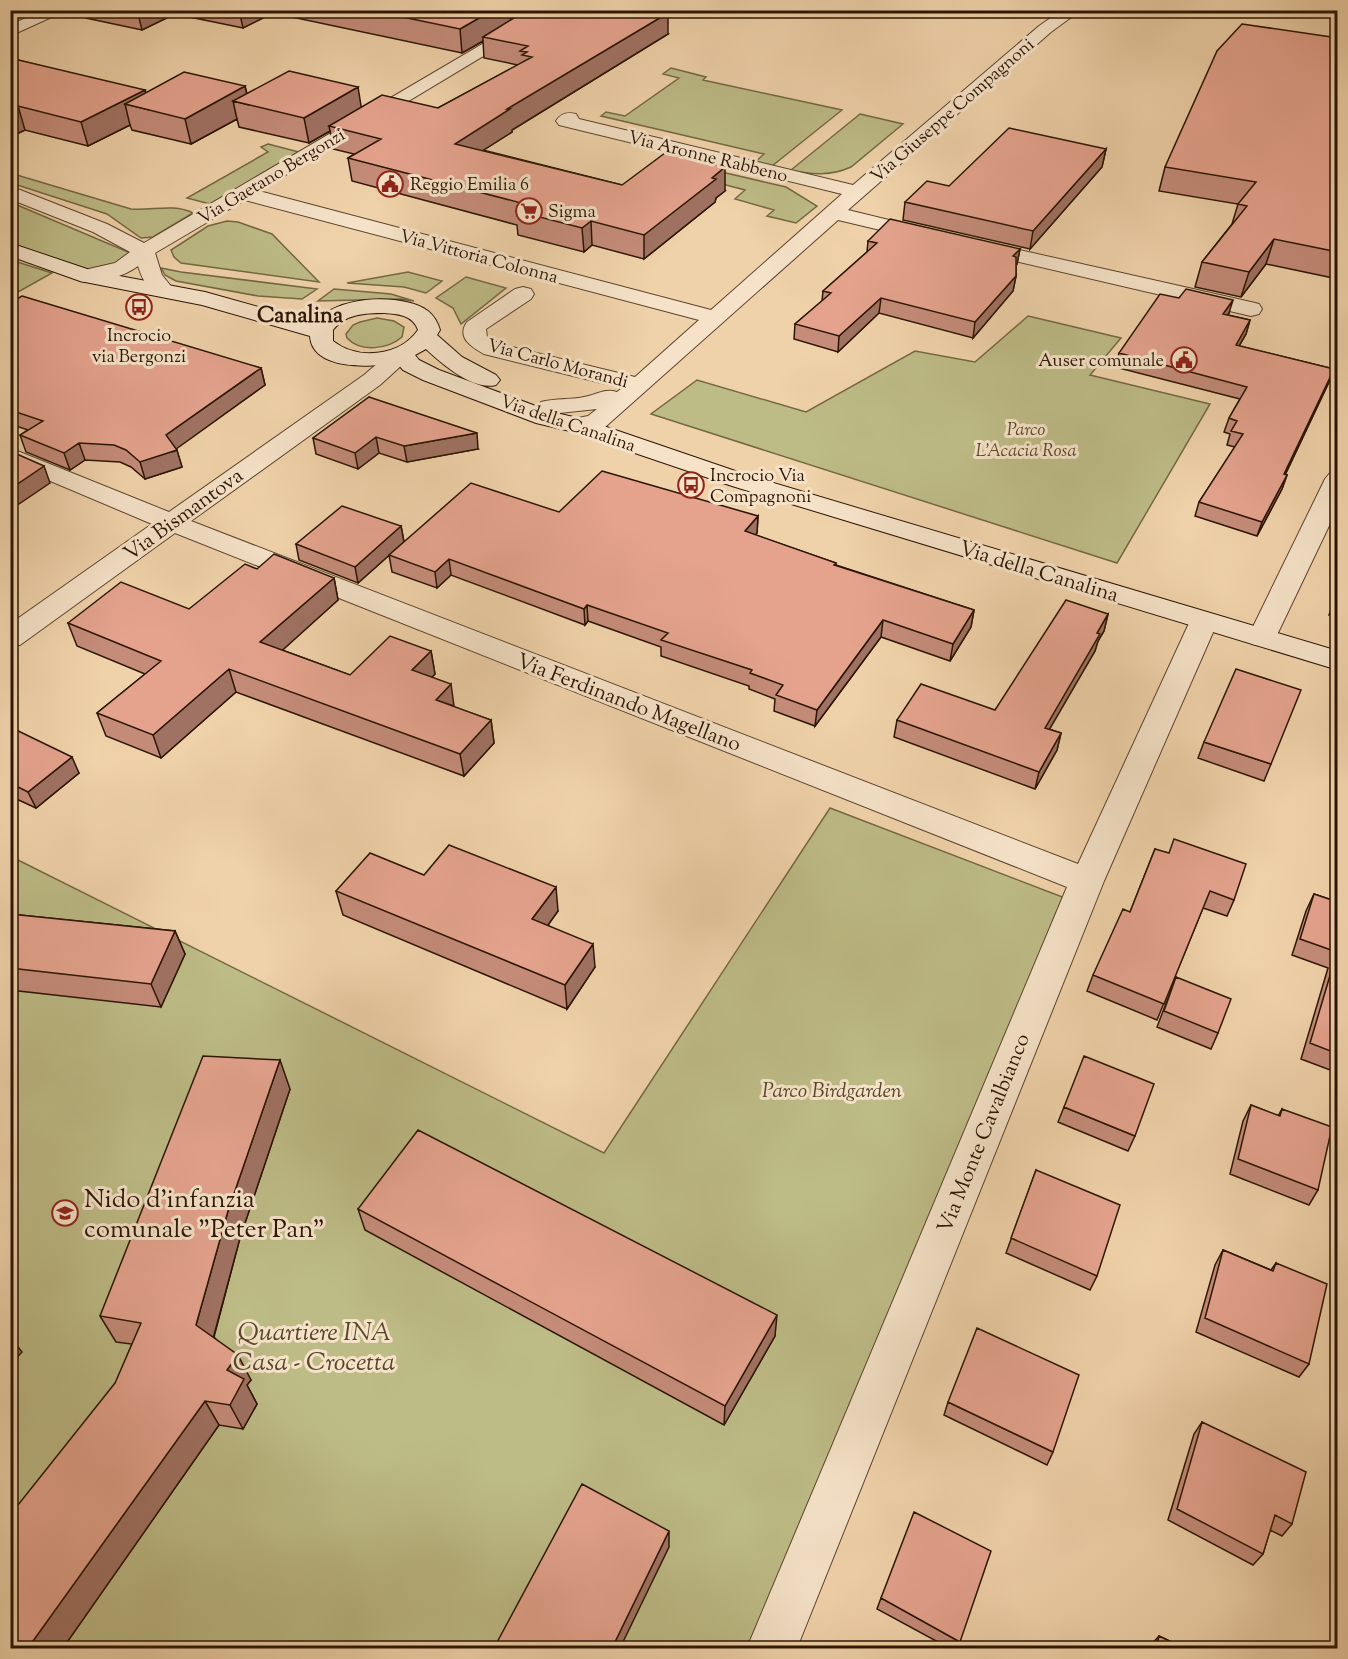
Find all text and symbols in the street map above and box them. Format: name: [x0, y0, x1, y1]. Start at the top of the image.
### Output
street label: Via Giuseppe Compagnoni: [866, 33, 1041, 190]
street label: Via Gaetano Bergonzi: [193, 123, 351, 232]
street label: Via Aronne Rabbeno: [625, 125, 790, 190]
public building icon: Reggio Emilia 6: [375, 169, 405, 199]
place label: Reggio Emilia 6: [410, 173, 529, 199]
supermarket icon: Sigma: [514, 196, 544, 226]
place label: Sigma: [548, 200, 596, 226]
street label: Via Vittoria Colonna: [396, 224, 561, 292]
bus stop icon: Incrocio via Bergonzi: [124, 292, 154, 322]
district label: Canalina: [257, 301, 344, 333]
place label: Incrocio via Bergonzi: [92, 324, 186, 371]
street label: Via Carlo Morandi: [484, 334, 631, 396]
public building icon: Auser comunale: [1169, 345, 1199, 375]
place label: Auser comunale: [1038, 349, 1164, 375]
street label: Via della Canalina: [496, 390, 639, 460]
park label: Parco L'Acacia Rosa: [975, 418, 1077, 465]
street label: Via Bismantova: [118, 462, 250, 569]
place label: Incrocio Via Compagnoni: [710, 464, 811, 511]
bus stop icon: Incrocio Via Compagnoni: [676, 470, 706, 500]
street label: Via della Canalina: [955, 534, 1122, 612]
street label: Via Ferdinando Magellano: [512, 647, 745, 761]
street label: Via Monte Cavalbianco: [931, 1029, 1039, 1238]
park label: Parco Birdgarden: [762, 1077, 902, 1107]
place label: Nido d'infanzia comunale "Peter Pan": [84, 1182, 325, 1249]
school or university icon: Nido d'infanzia comunale "Peter Pan": [50, 1198, 80, 1228]
park label: Quartiere INA Casa - Crocetta: [233, 1315, 395, 1382]

